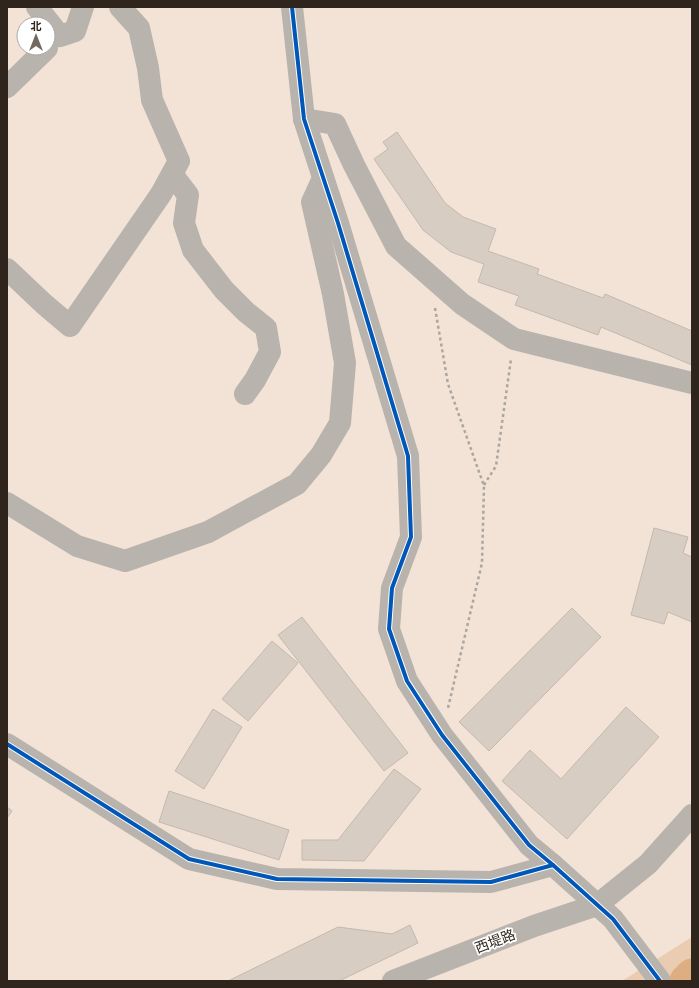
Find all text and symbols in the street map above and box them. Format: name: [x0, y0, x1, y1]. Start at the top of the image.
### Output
north arrow: [16, 16, 56, 56]
text: 北: [31, 18, 42, 33]
street label: 西堤路: [472, 924, 518, 957]

